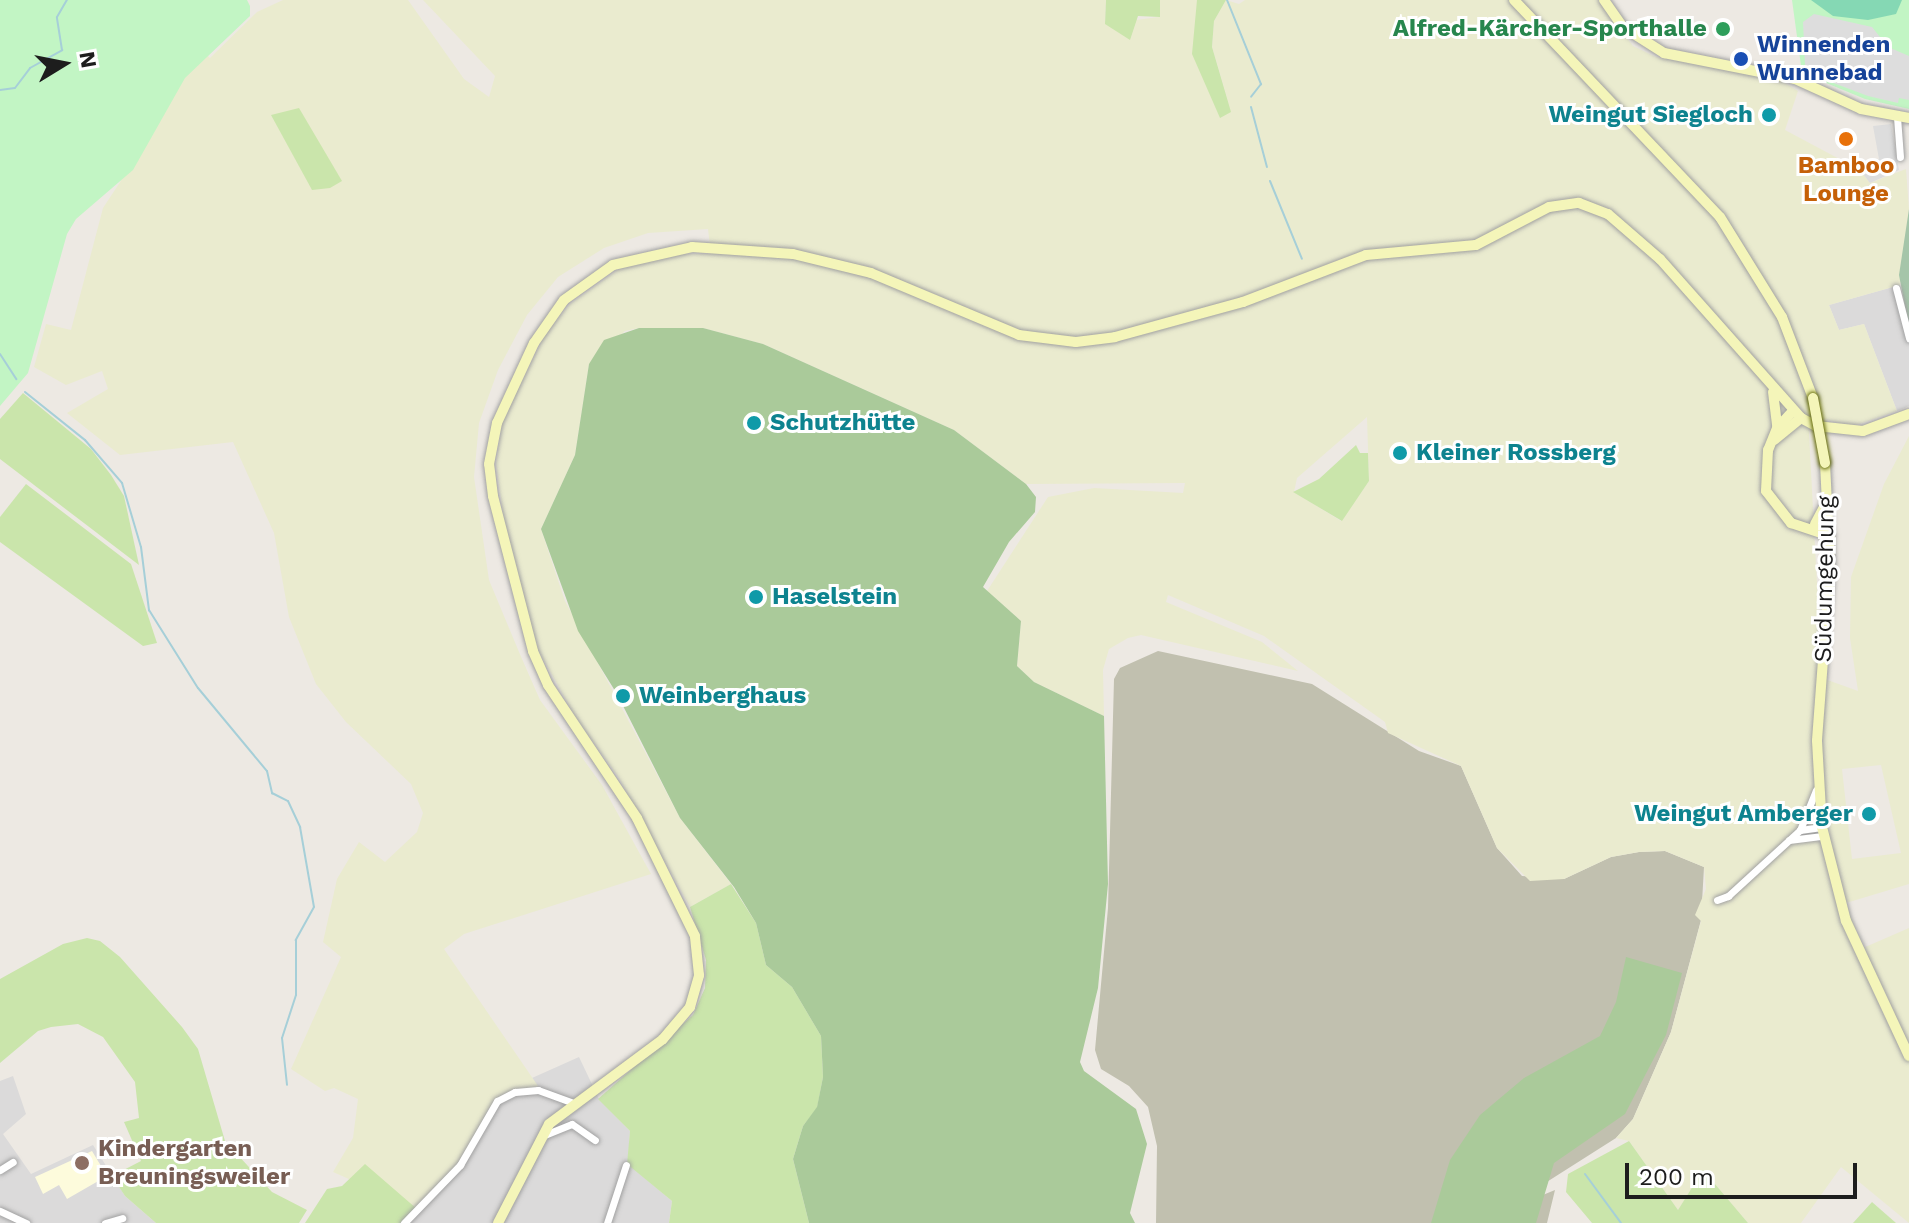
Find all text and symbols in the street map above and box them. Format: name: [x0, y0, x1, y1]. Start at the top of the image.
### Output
place label: Alfred-Kärcher-Sporthalle: [1393, 15, 1707, 43]
marker: Alfred-Kärcher-Sporthalle: [1714, 20, 1732, 38]
north arrow: [24, 24, 104, 104]
place label: Winnenden Wunnebad: [1757, 31, 1890, 87]
text: N: [74, 50, 102, 70]
marker: Winnenden Wunnebad: [1732, 50, 1750, 68]
place label: Weingut Siegloch: [1548, 101, 1753, 129]
marker: Weingut Siegloch: [1760, 106, 1778, 124]
marker: Bamboo Lounge: [1837, 130, 1855, 148]
place label: Bamboo Lounge: [1798, 152, 1894, 208]
place label: Schutzhütte: [770, 409, 915, 437]
marker: Schutzhütte: [745, 414, 763, 432]
place label: Kleiner Rossberg: [1416, 439, 1616, 467]
marker: Kleiner Rossberg: [1391, 444, 1409, 462]
street label: Südumgehung: [1809, 495, 1841, 663]
place label: Haselstein: [772, 583, 897, 611]
marker: Haselstein: [747, 588, 765, 606]
place label: Weinberghaus: [639, 682, 806, 710]
marker: Weinberghaus: [614, 687, 632, 705]
place label: Weingut Amberger: [1633, 800, 1853, 828]
marker: Weingut Amberger: [1860, 805, 1878, 823]
place label: Kindergarten Breuningsweiler: [98, 1135, 290, 1191]
scale bar: [1629, 1147, 1861, 1197]
marker: Kindergarten Breuningsweiler: [73, 1154, 91, 1172]
text: 200 m: [1639, 1163, 1714, 1191]

